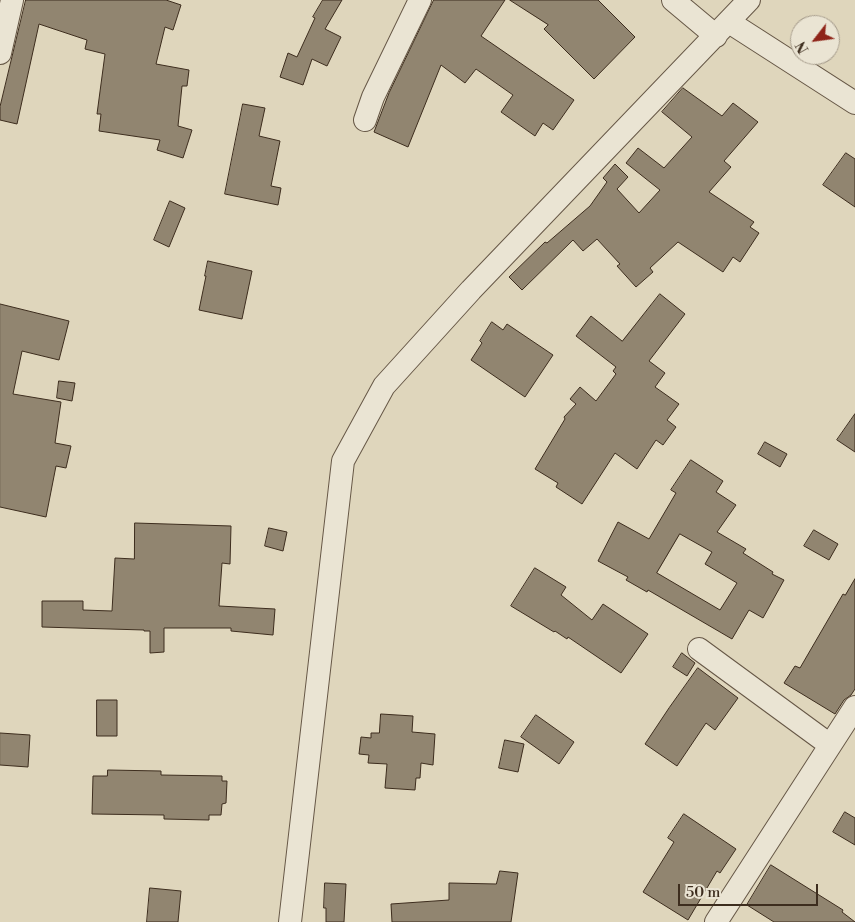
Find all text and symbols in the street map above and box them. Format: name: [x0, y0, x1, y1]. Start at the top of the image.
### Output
north arrow: [790, 15, 840, 65]
text: N: [792, 38, 813, 56]
scale bar: [680, 874, 820, 906]
text: 50 m: [686, 883, 720, 902]

